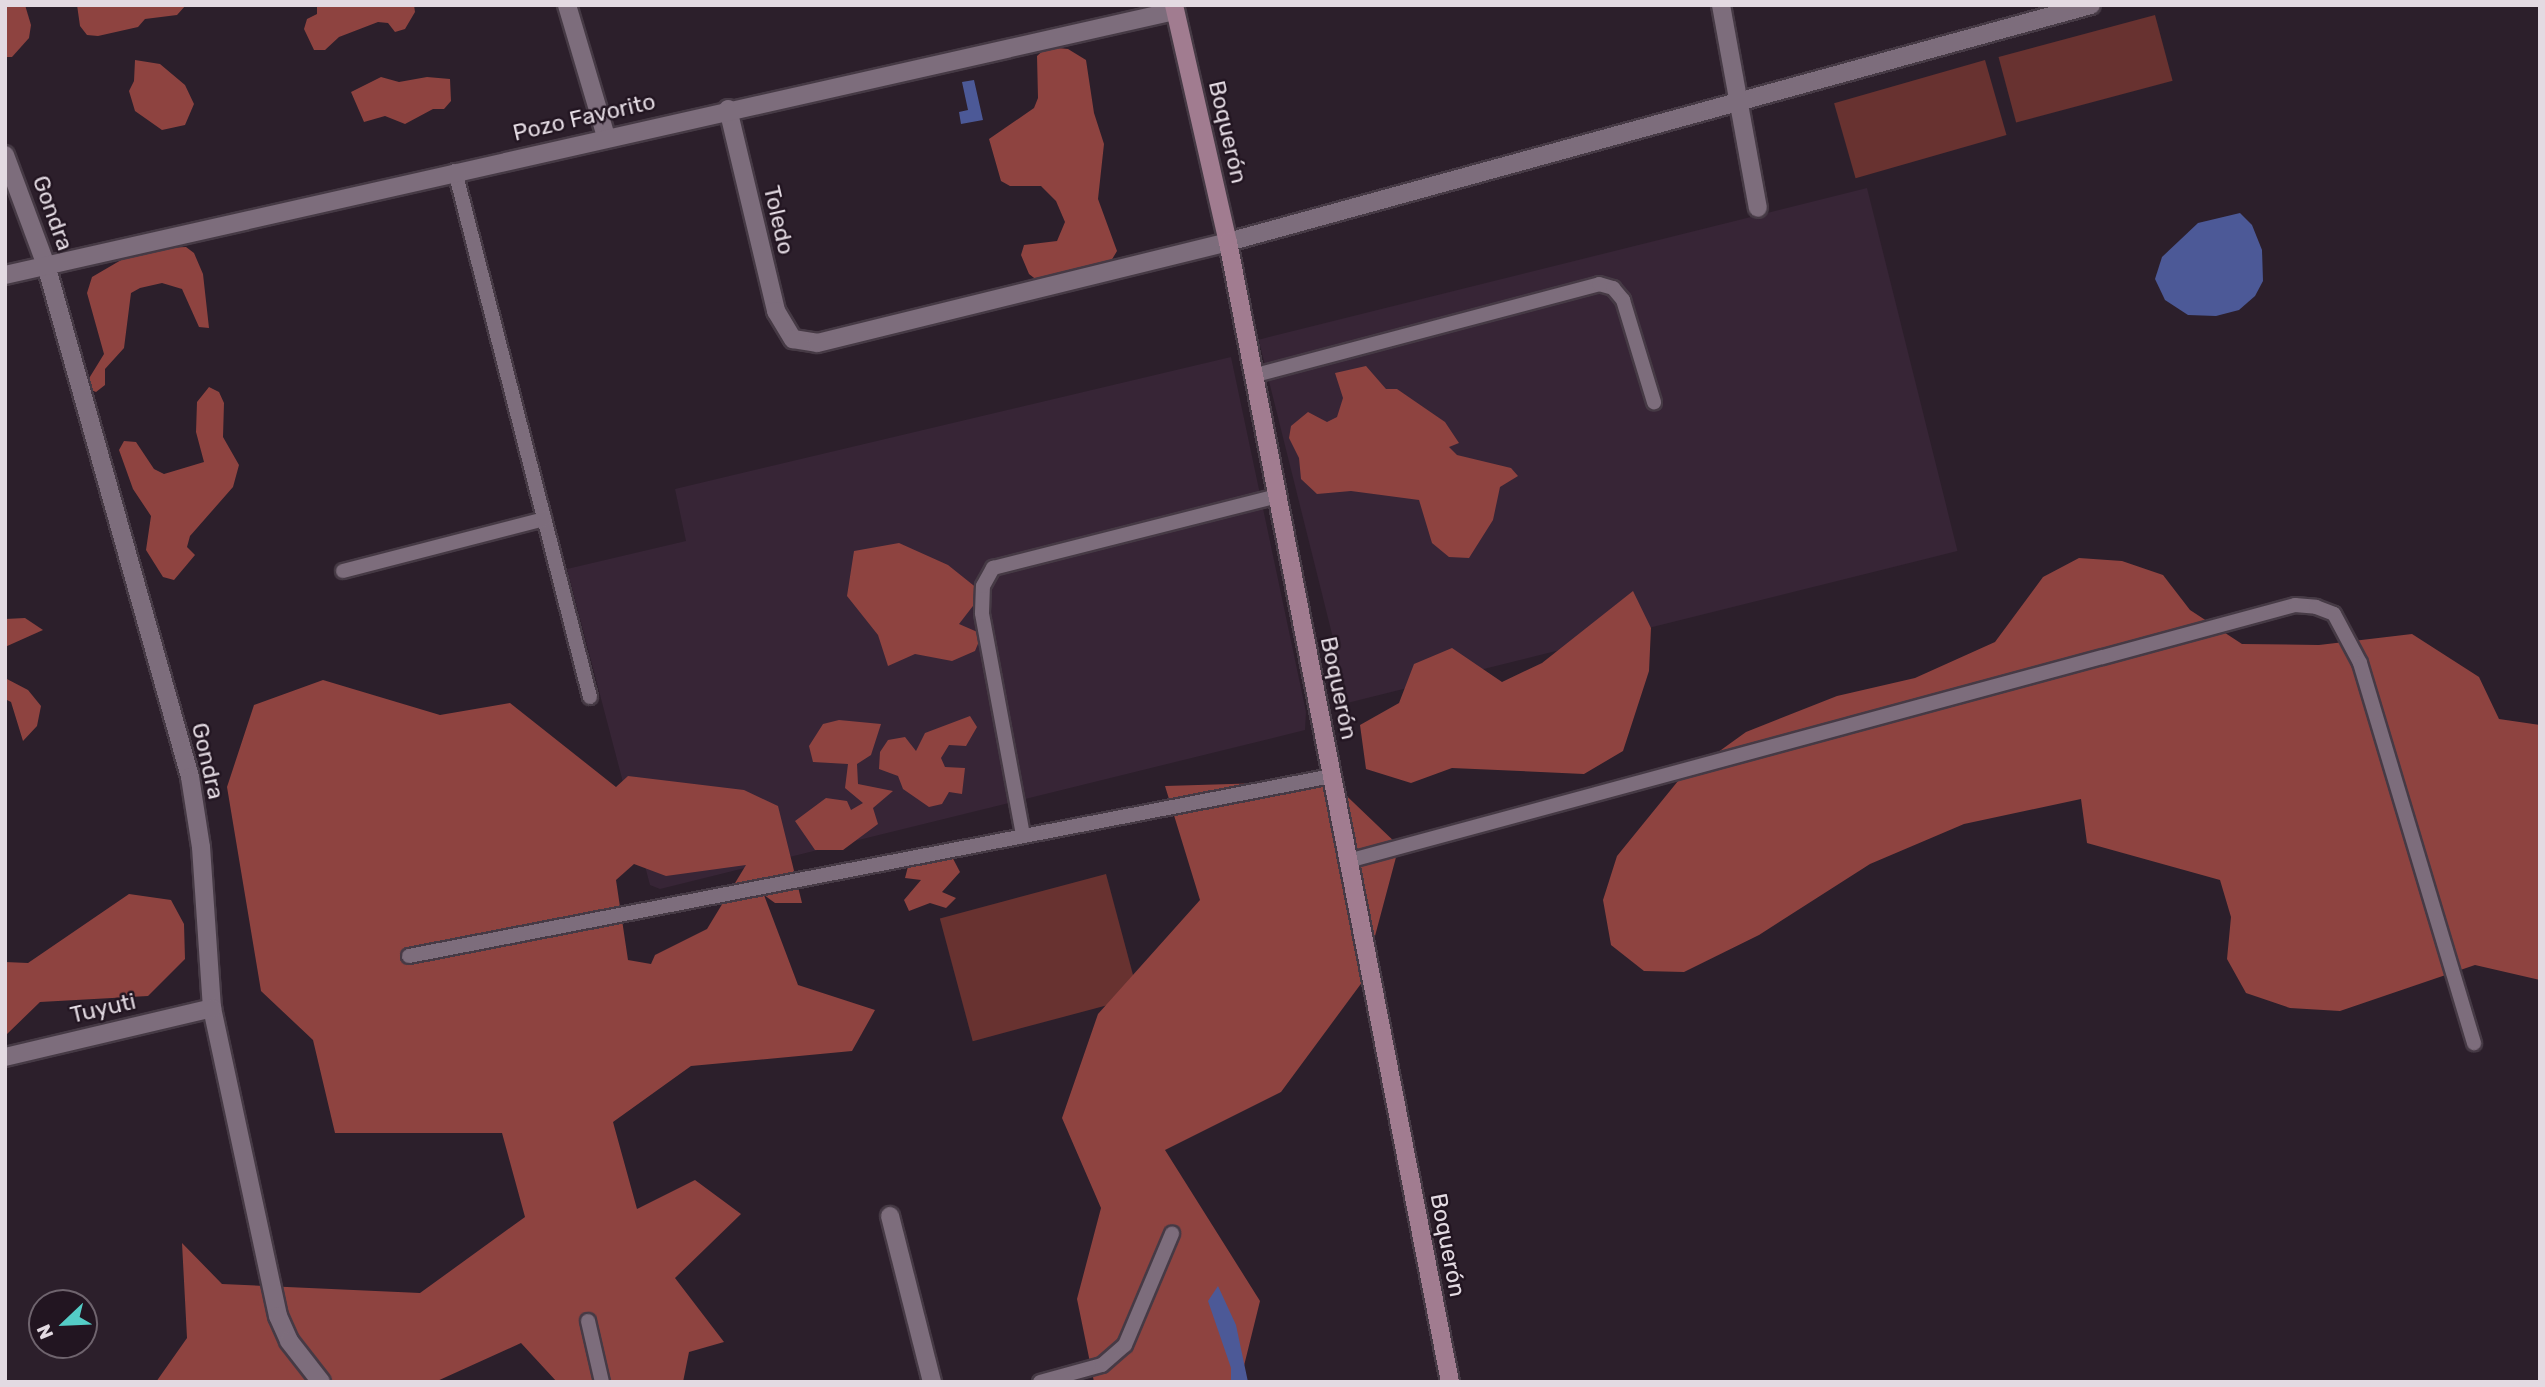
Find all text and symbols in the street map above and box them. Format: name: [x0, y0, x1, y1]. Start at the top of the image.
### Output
street label: Boquerón: [1203, 78, 1253, 186]
street label: Pozo Favorito: [510, 87, 658, 147]
street label: Gondra: [27, 172, 79, 254]
street label: Toledo: [758, 183, 800, 257]
street label: Boquerón: [1315, 634, 1363, 742]
street label: Gondra: [186, 720, 230, 802]
street label: Tuyuti: [68, 987, 138, 1029]
street label: Boquerón: [1424, 1191, 1472, 1299]
north arrow: [28, 1289, 98, 1359]
text: N: [32, 1321, 58, 1342]

